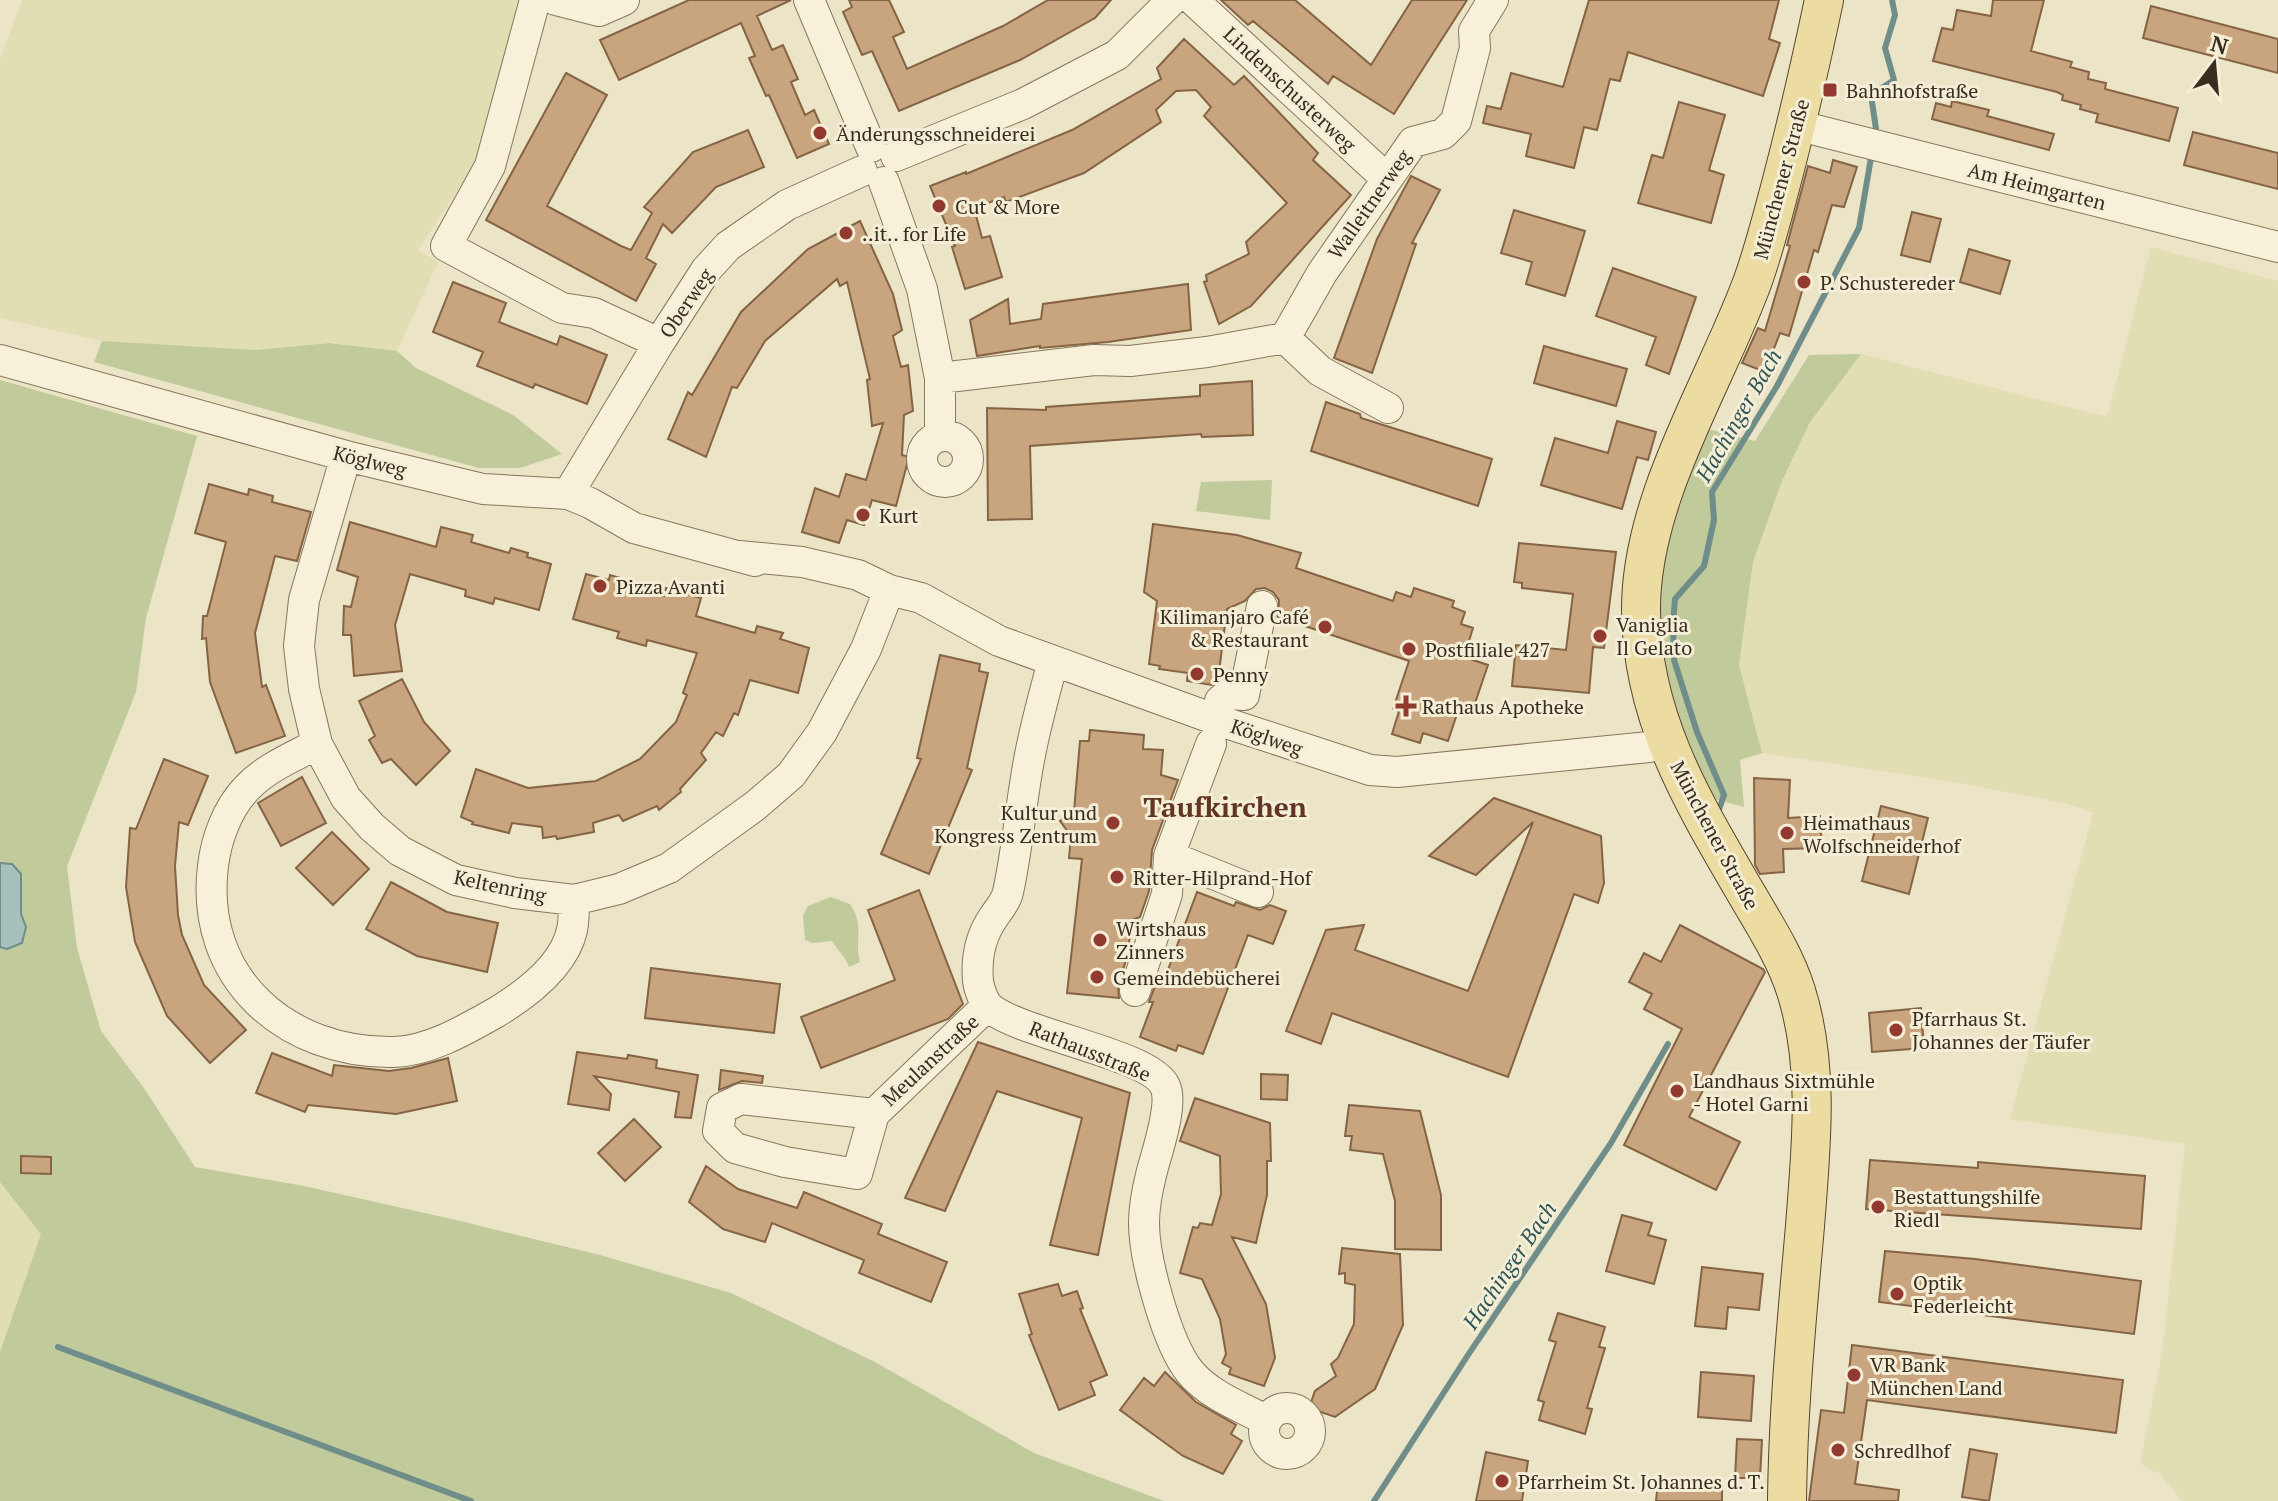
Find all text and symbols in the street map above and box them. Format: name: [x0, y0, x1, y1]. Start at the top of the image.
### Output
street label: Lindenschusterweg: [1218, 20, 1362, 158]
north arrow: [2174, 24, 2254, 104]
text: N: [2208, 28, 2232, 61]
place label: Bahnhofstraße: [1846, 77, 1978, 104]
marker: Bahnhofstraße: [1821, 81, 1839, 99]
street label: Münchener Straße: [1747, 96, 1815, 262]
place label: Änderungsschneiderei: [836, 120, 1036, 147]
marker: Änderungsschneiderei: [811, 124, 829, 142]
street label: Walleitnerweg: [1321, 144, 1417, 264]
street label: Am Heimgarten: [1965, 156, 2109, 216]
place label: Cut & More: [955, 193, 1060, 220]
marker: Cut & More: [930, 197, 948, 215]
place label: ..it.. for Life: [862, 220, 966, 247]
marker: ..it.. for Life: [837, 224, 855, 242]
street label: Oberweg: [653, 262, 719, 343]
place label: P. Schustereder: [1820, 269, 1955, 296]
marker: P. Schustereder: [1795, 273, 1813, 291]
water label: Hachinger Bach: [1688, 344, 1788, 487]
street label: Köglweg: [331, 439, 410, 483]
place label: Kurt: [879, 502, 919, 529]
marker: Kurt: [854, 506, 872, 524]
place label: Pizza Avanti: [616, 573, 725, 600]
marker: Pizza Avanti: [591, 577, 609, 595]
place label: Kilimanjaro Café & Restaurant: [1160, 603, 1310, 653]
place label: Vaniglia Il Gelato: [1616, 611, 1692, 661]
marker: Kilimanjaro Café & Restaurant: [1316, 618, 1334, 636]
marker: Vaniglia Il Gelato: [1591, 627, 1609, 645]
place label: Postfiliale 427: [1425, 636, 1551, 663]
marker: Postfiliale 427: [1400, 640, 1418, 658]
place label: Penny: [1213, 661, 1269, 688]
marker: Penny: [1188, 665, 1206, 683]
place label: Rathaus Apotheke: [1422, 693, 1584, 720]
marker: Rathaus Apotheke: [1397, 697, 1415, 715]
street label: Köglweg: [1227, 712, 1307, 762]
street label: Münchener Straße: [1664, 756, 1766, 914]
district label: Taufkirchen: [1143, 788, 1307, 825]
place label: Kultur und Kongress Zentrum: [934, 799, 1097, 849]
place label: Heimathaus Wolfschneiderhof: [1803, 809, 1962, 859]
marker: Kultur und Kongress Zentrum: [1104, 814, 1122, 832]
marker: Heimathaus Wolfschneiderhof: [1778, 824, 1796, 842]
street label: Keltenring: [451, 863, 549, 909]
place label: Ritter-Hilprand-Hof: [1133, 864, 1313, 891]
marker: Ritter-Hilprand-Hof: [1108, 868, 1126, 886]
place label: Wirtshaus Zinners: [1116, 915, 1206, 965]
marker: Wirtshaus Zinners: [1091, 931, 1109, 949]
place label: Gemeindebücherei: [1113, 964, 1280, 991]
marker: Gemeindebücherei: [1088, 968, 1106, 986]
place label: Pfarrhaus St. Johannes der Täufer: [1912, 1005, 2090, 1055]
street label: Meulanstraße: [876, 1008, 984, 1112]
street label: Rathausstraße: [1025, 1014, 1155, 1088]
marker: Pfarrhaus St. Johannes der Täufer: [1887, 1021, 1905, 1039]
place label: Landhaus Sixtmühle - Hotel Garni: [1693, 1067, 1875, 1117]
marker: Landhaus Sixtmühle - Hotel Garni: [1668, 1082, 1686, 1100]
place label: Bestattungshilfe Riedl: [1894, 1183, 2040, 1233]
water label: Hachinger Bach: [1455, 1195, 1562, 1335]
marker: Bestattungshilfe Riedl: [1869, 1198, 1887, 1216]
place label: Optik Federleicht: [1913, 1269, 2014, 1319]
marker: Optik Federleicht: [1888, 1285, 1906, 1303]
place label: VR Bank München Land: [1870, 1351, 2003, 1401]
marker: VR Bank München Land: [1845, 1366, 1863, 1384]
place label: Schredlhof: [1854, 1437, 1951, 1464]
marker: Schredlhof: [1829, 1441, 1847, 1459]
place label: Pfarrheim St. Johannes d. T.: [1518, 1468, 1765, 1495]
marker: Pfarrheim St. Johannes d. T.: [1493, 1472, 1511, 1490]

